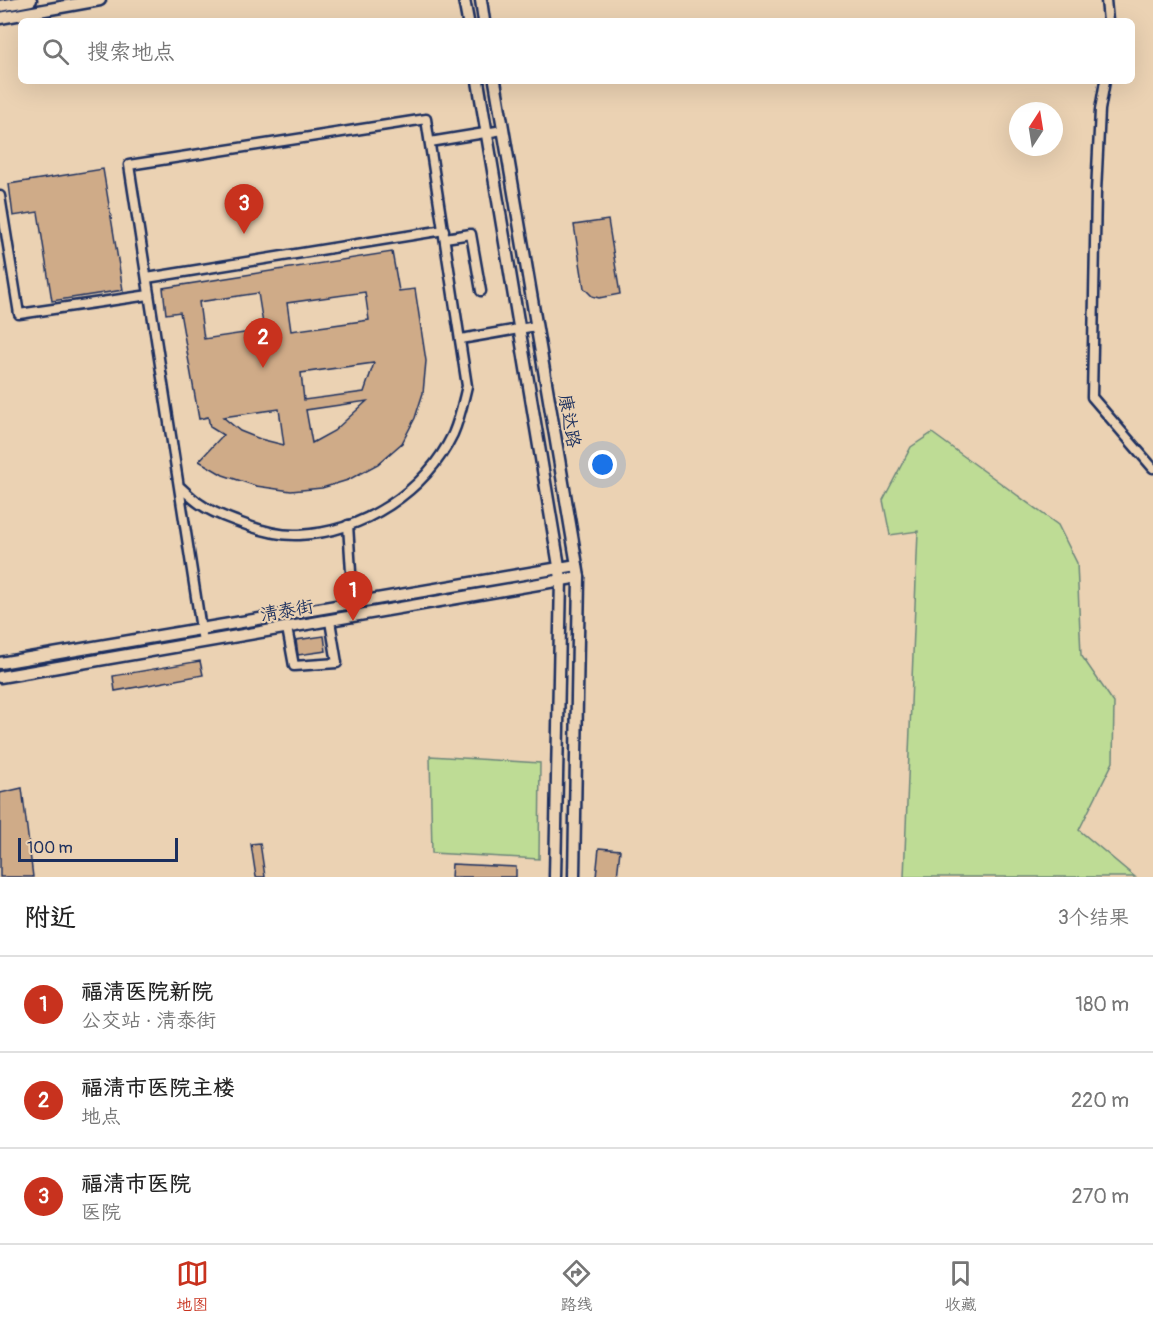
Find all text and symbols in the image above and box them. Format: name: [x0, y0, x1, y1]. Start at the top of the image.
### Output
search box: [18, 18, 1135, 84]
icon: search: [39, 35, 72, 68]
text: 搜索地点: [87, 38, 175, 66]
north arrow: [1009, 102, 1063, 156]
pin: 3: [224, 184, 264, 234]
pin: 2: [244, 318, 282, 368]
street label: 康达路: [553, 392, 585, 450]
your location: [588, 450, 617, 479]
pin: 1: [334, 572, 372, 621]
street label: 清泰街: [258, 595, 316, 627]
scale bar: [18, 835, 178, 862]
text: 100 m: [27, 838, 73, 858]
text: 附近: [24, 902, 76, 934]
text: 3个结果: [1058, 905, 1129, 930]
text: 福清医院新院: [81, 978, 213, 1006]
text: 1: [40, 992, 47, 1017]
text: 180 m: [1075, 992, 1129, 1017]
text: 公交站 · 清泰街: [81, 1008, 216, 1033]
text: 福清市医院主楼: [81, 1074, 235, 1102]
text: 2: [38, 1088, 49, 1113]
text: 220 m: [1071, 1088, 1129, 1113]
text: 地点: [81, 1104, 121, 1129]
text: 福清市医院: [81, 1170, 191, 1198]
text: 3: [38, 1184, 49, 1209]
text: 270 m: [1071, 1184, 1129, 1209]
text: 医院: [81, 1200, 121, 1225]
tab: 地图: [176, 1257, 209, 1315]
tab: 路线: [560, 1257, 593, 1315]
tab: 收藏: [944, 1257, 977, 1315]

